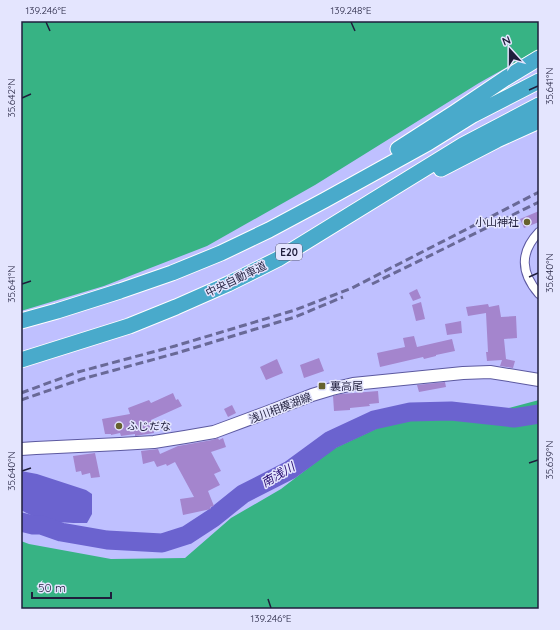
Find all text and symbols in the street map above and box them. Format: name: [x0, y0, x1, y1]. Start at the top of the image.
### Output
text: 139.246°E: [26, 4, 67, 17]
text: 139.248°E: [331, 4, 372, 17]
north arrow: [490, 30, 530, 70]
text: N: [500, 33, 513, 49]
text: 35.641°N: [543, 67, 556, 105]
text: 35.642°N: [5, 78, 18, 118]
place label: 小山神社: [475, 215, 519, 229]
marker: 小山神社: [522, 217, 532, 227]
road number: E20: [276, 244, 302, 260]
text: 35.640°N: [543, 253, 556, 293]
street label: 中央自動車道: [203, 258, 269, 300]
text: 35.641°N: [5, 265, 18, 303]
place label: 裏高尾: [330, 379, 363, 393]
marker: 裏高尾: [317, 381, 327, 391]
street label: 浅川相模湖線: [247, 390, 313, 426]
place label: ふじだな: [127, 419, 171, 433]
marker: ふじだな: [114, 421, 124, 431]
text: 35.639°N: [543, 440, 556, 480]
text: 35.640°N: [5, 451, 18, 491]
water label: 南浅川: [258, 458, 299, 490]
scale bar: [32, 574, 111, 600]
text: 50 m: [38, 580, 66, 595]
text: 139.246°E: [251, 612, 292, 625]

